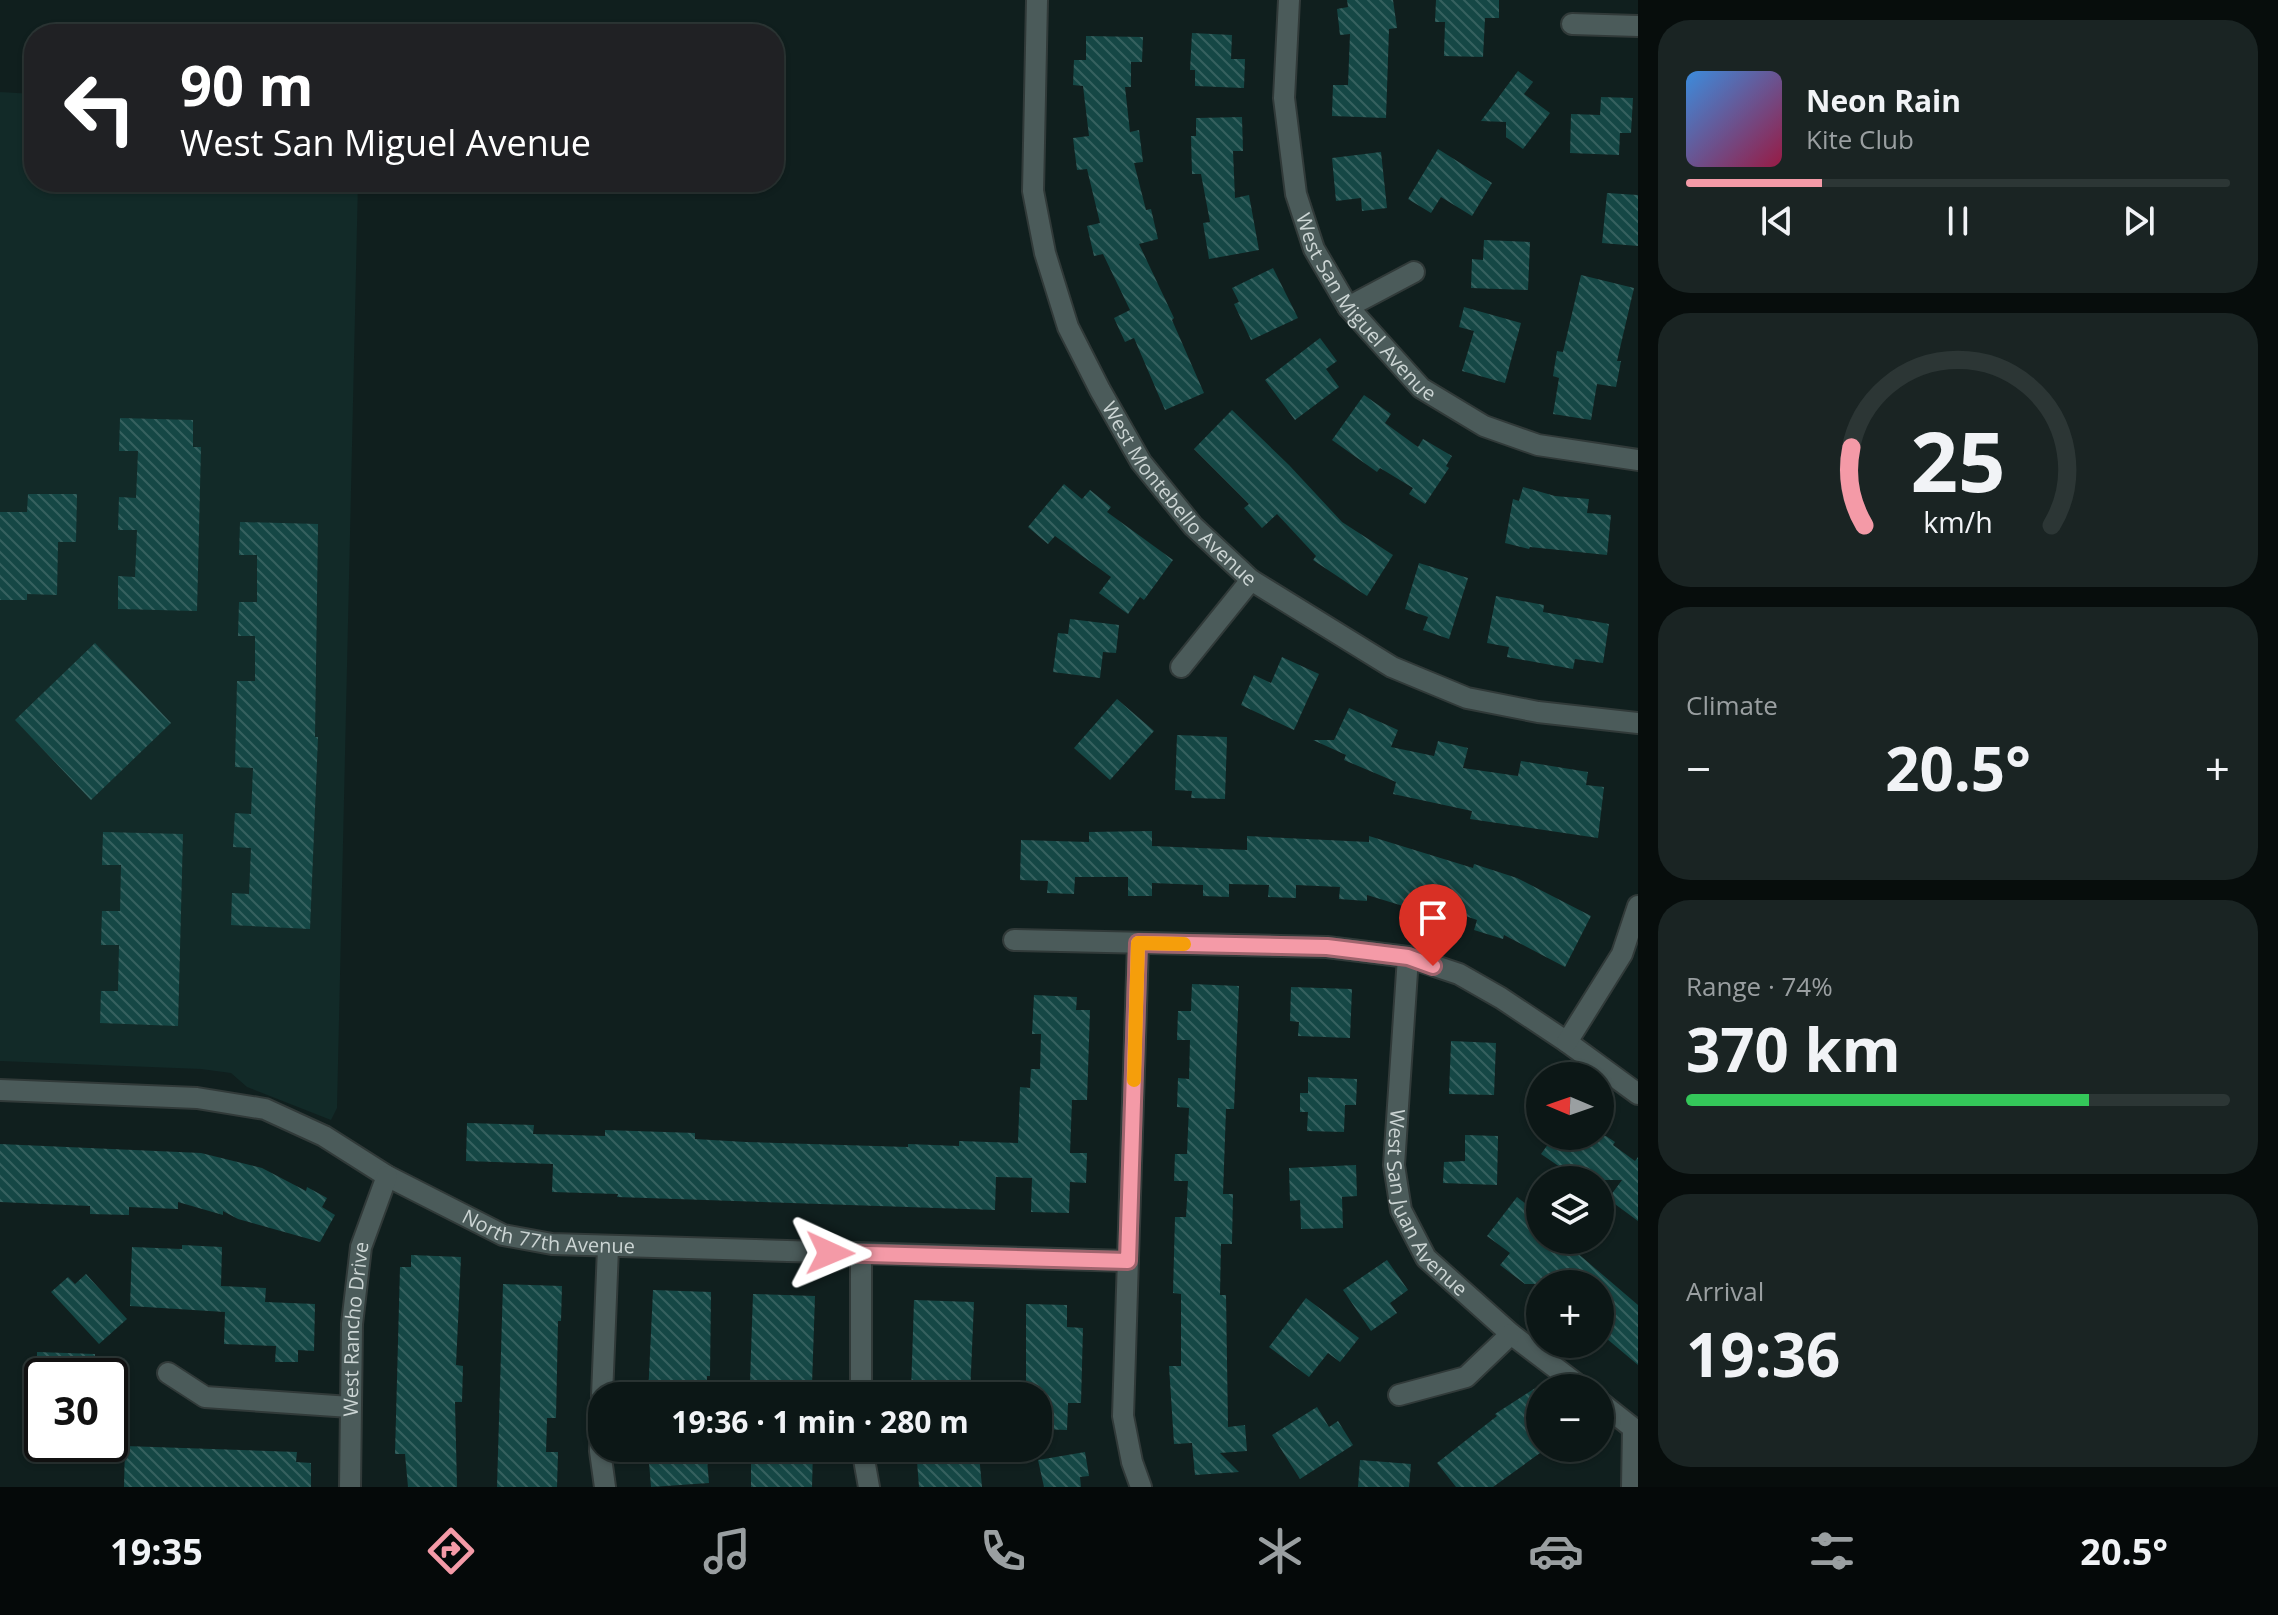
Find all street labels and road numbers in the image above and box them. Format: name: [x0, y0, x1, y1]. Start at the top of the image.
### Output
street label: West San Miguel Avenue: [1290, 209, 1441, 407]
street label: West Montebello Avenue: [1096, 396, 1263, 592]
street label: West San Juan Avenue: [1380, 1108, 1474, 1302]
street label: North 77th Avenue: [458, 1202, 635, 1259]
street label: West Rancho Drive: [337, 1240, 375, 1417]

